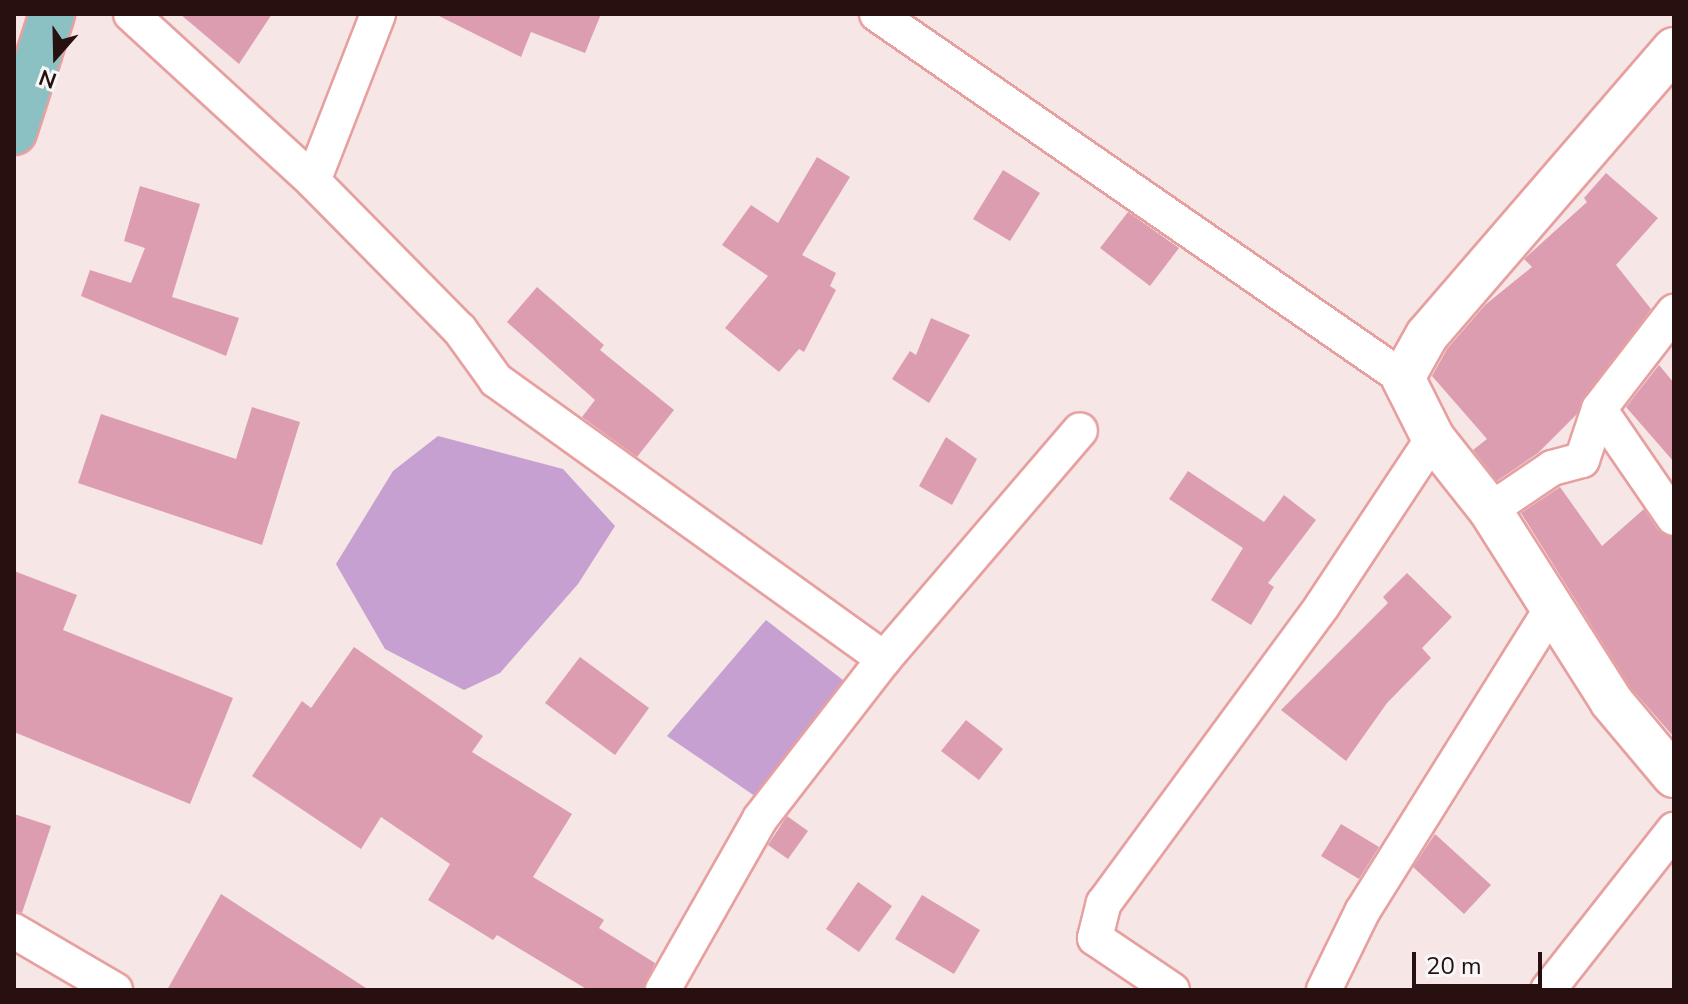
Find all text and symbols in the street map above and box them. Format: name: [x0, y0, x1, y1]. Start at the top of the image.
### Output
north arrow: [16, 16, 96, 96]
text: N: [35, 62, 61, 95]
scale bar: [1416, 936, 1546, 986]
text: 20 m: [1426, 950, 1482, 982]

